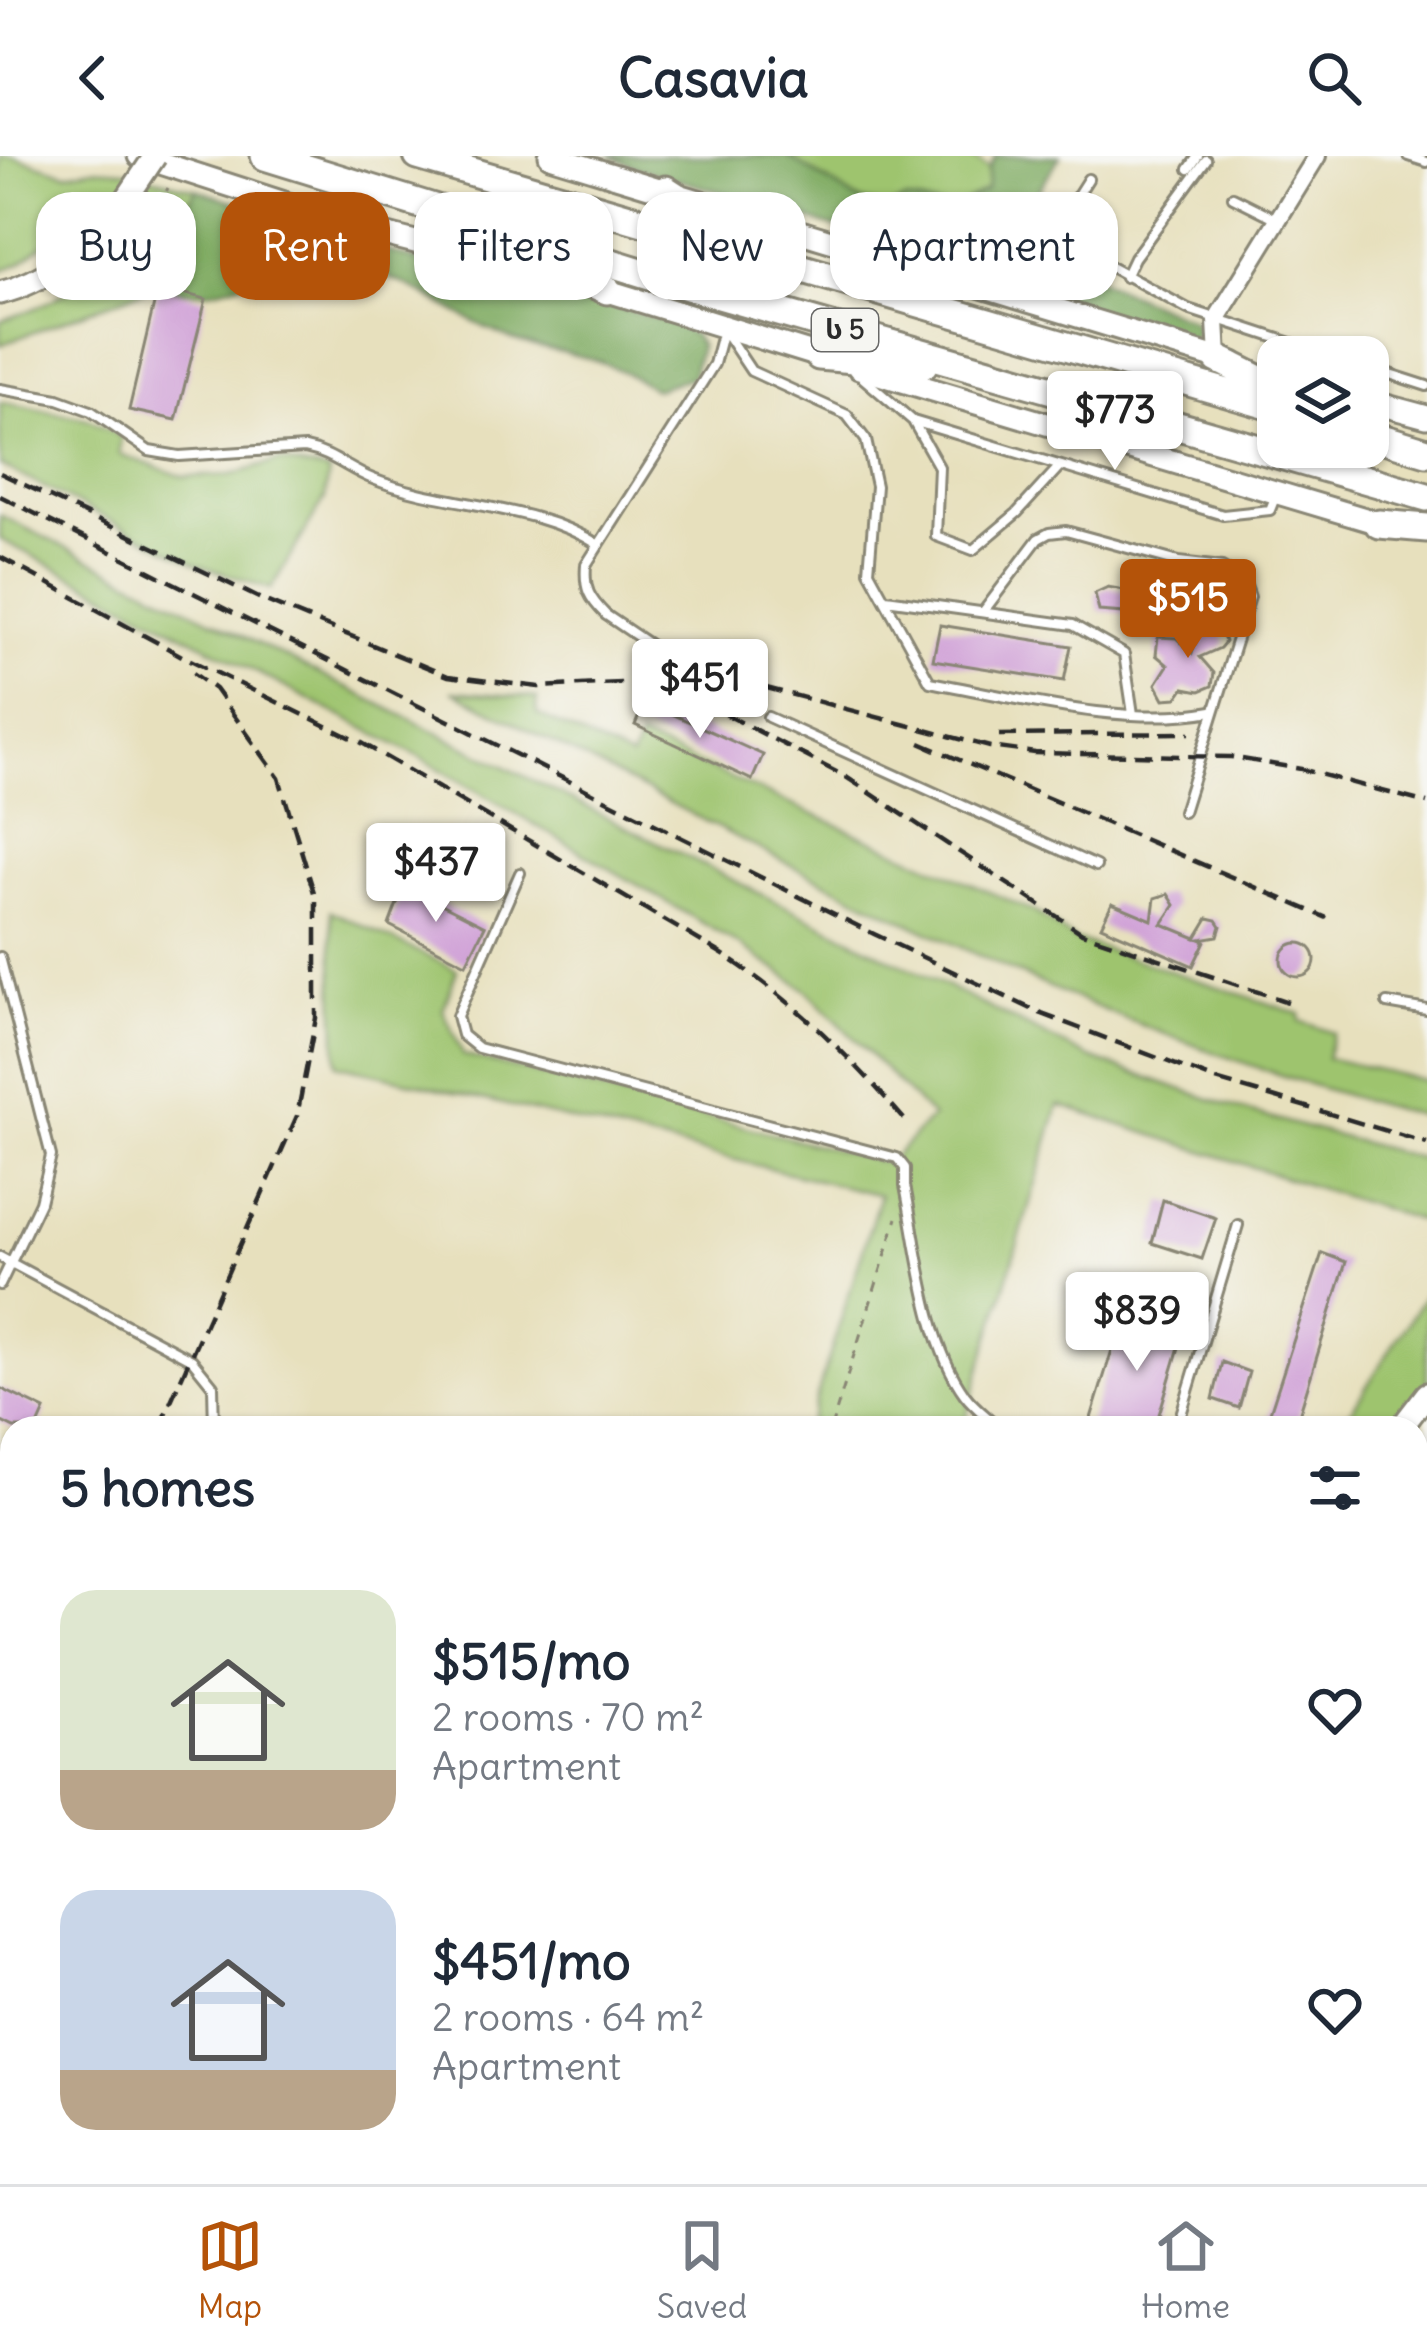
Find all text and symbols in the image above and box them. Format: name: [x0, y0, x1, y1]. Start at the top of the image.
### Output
text: Casavia: [618, 44, 809, 112]
icon: back: [60, 45, 126, 111]
icon: search: [1301, 45, 1367, 111]
chip: Buy: [36, 192, 196, 300]
chip: Rent: [220, 192, 390, 300]
chip: Filters: [414, 192, 613, 300]
chip: New: [637, 192, 806, 300]
chip: Apartment: [830, 192, 1118, 300]
road number: ს 5: [812, 309, 878, 351]
map controls: [1257, 336, 1389, 468]
button: layers: [1257, 336, 1389, 468]
pin: $773: [1044, 371, 1186, 473]
text: $773: [1074, 385, 1156, 434]
pin: $515: [1117, 559, 1259, 661]
text: $515: [1147, 573, 1229, 622]
pin: $451: [629, 639, 771, 741]
text: $451: [659, 653, 741, 702]
pin: $437: [365, 823, 507, 925]
text: $437: [393, 837, 479, 886]
pin: $839: [1066, 1272, 1208, 1374]
text: $839: [1093, 1286, 1181, 1335]
icon: filters: [1302, 1455, 1368, 1521]
text: 5 homes: [60, 1456, 255, 1520]
text: $515/mo: [432, 1629, 630, 1693]
icon: home: [156, 1638, 300, 1782]
icon: heart: [1302, 1677, 1368, 1743]
text: 2 rooms · 70 m²: [432, 1693, 704, 1742]
text: Apartment: [432, 1742, 621, 1791]
text: $451/mo: [432, 1929, 631, 1993]
icon: home: [156, 1938, 300, 2082]
icon: heart: [1302, 1977, 1368, 2043]
text: 2 rooms · 64 m²: [432, 1993, 704, 2042]
text: Apartment: [432, 2042, 621, 2091]
tab: Map: [197, 2213, 263, 2327]
tab: Saved: [657, 2213, 747, 2327]
tab: Home: [1141, 2213, 1230, 2327]

